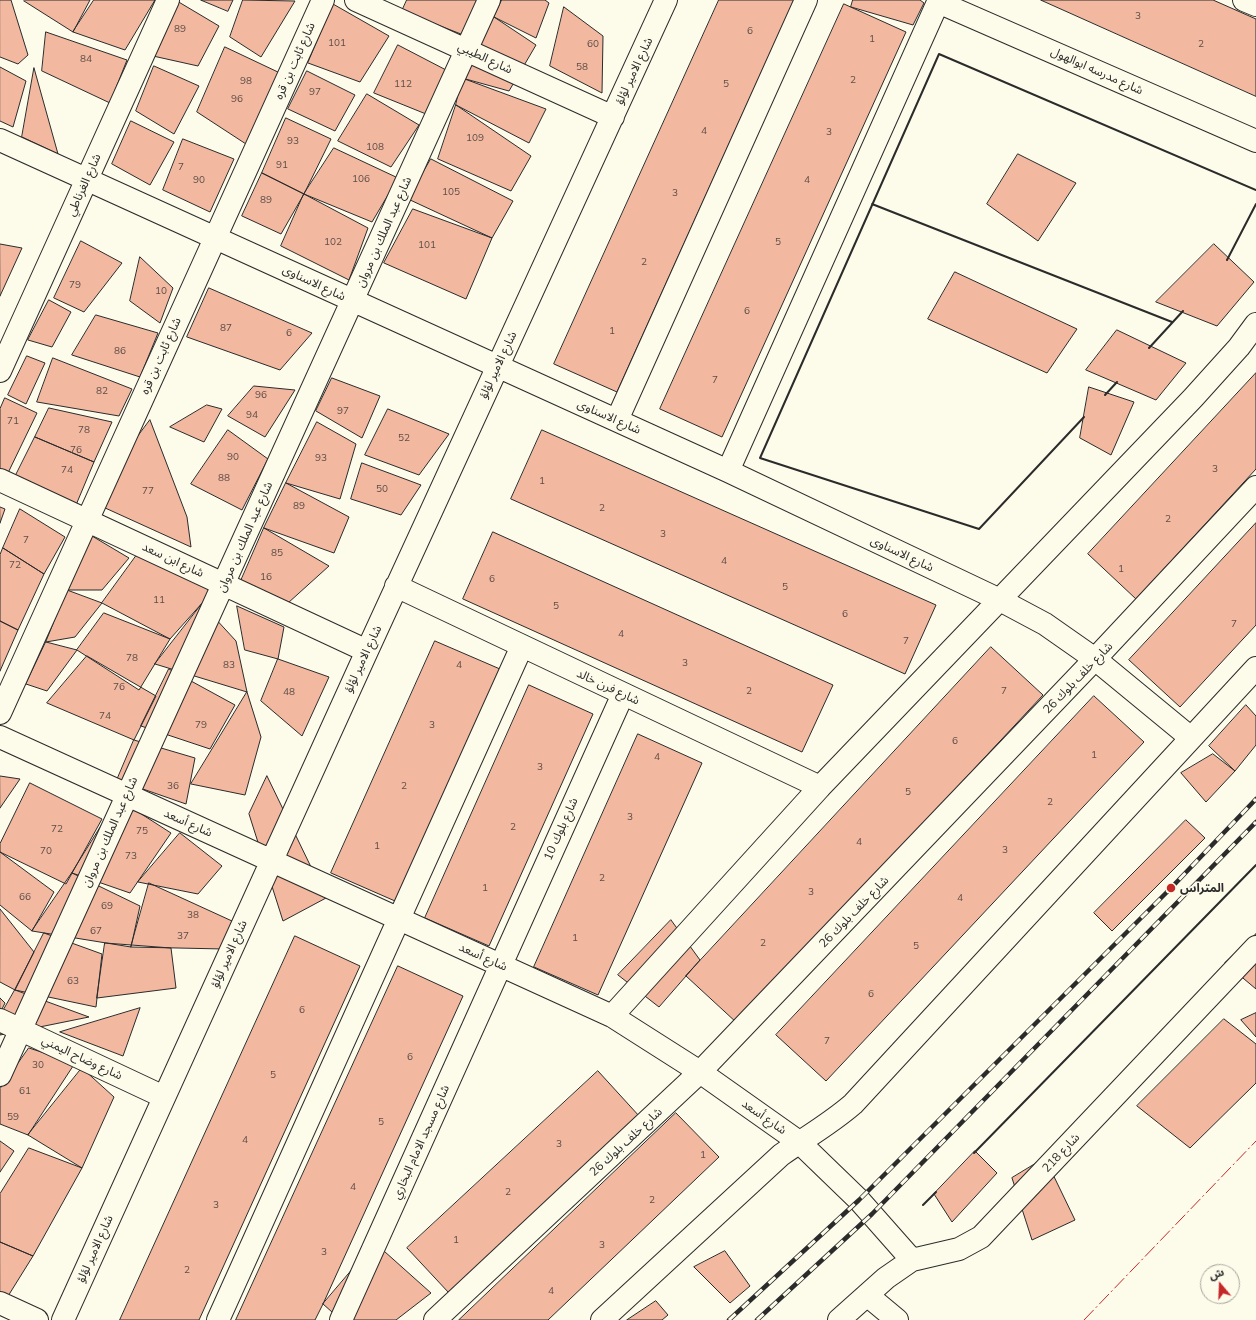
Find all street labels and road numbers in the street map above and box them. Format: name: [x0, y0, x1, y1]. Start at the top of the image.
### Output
street label: شارع ثابت بن قره: [272, 20, 318, 102]
street label: شارع الامير لؤلؤ: [612, 35, 656, 107]
street label: شارع الطيبي: [455, 39, 515, 77]
street label: شارع مدرسه ابوالهول: [1049, 44, 1145, 98]
street label: شارع الغرناطي: [64, 152, 104, 218]
street label: شارع عبد الملك بن مروان: [353, 174, 415, 290]
street label: شارع الاسناوى: [280, 262, 348, 304]
street label: شارع ثابت بن قره: [138, 315, 184, 397]
street label: شارع الامير لؤلؤ: [476, 329, 520, 401]
street label: شارع الاسناوى: [575, 397, 643, 437]
street label: شارع عبد الملك بن مروان: [214, 479, 276, 595]
street label: شارع الاسناوى: [868, 533, 936, 575]
street label: شارع ابن سعد: [140, 539, 206, 581]
street label: شارع الامير لؤلؤ: [341, 623, 385, 695]
street label: شارع خلف بلوك 26: [1040, 639, 1116, 717]
street label: شارع فرن خالد: [574, 666, 642, 708]
street label: شارع عبد الملك بن مروان: [79, 774, 141, 890]
street label: شارع بلوك 10: [541, 795, 581, 863]
street label: شارع أسعد: [162, 806, 214, 840]
street label: شارع خلف بلوك 26: [816, 873, 892, 951]
street label: شارع الامير لؤلؤ: [208, 918, 250, 990]
street label: شارع أسعد: [457, 940, 509, 974]
street label: شارع وضاح اليمني: [39, 1033, 125, 1083]
street label: شارع مسجد الامام البخاري: [389, 1083, 453, 1201]
street label: شارع أسعد: [739, 1096, 789, 1138]
street label: شارع خلف بلوك 26: [587, 1105, 665, 1179]
street label: شارع 218: [1039, 1130, 1083, 1176]
street label: شارع الامير لؤلؤ: [74, 1213, 116, 1285]

